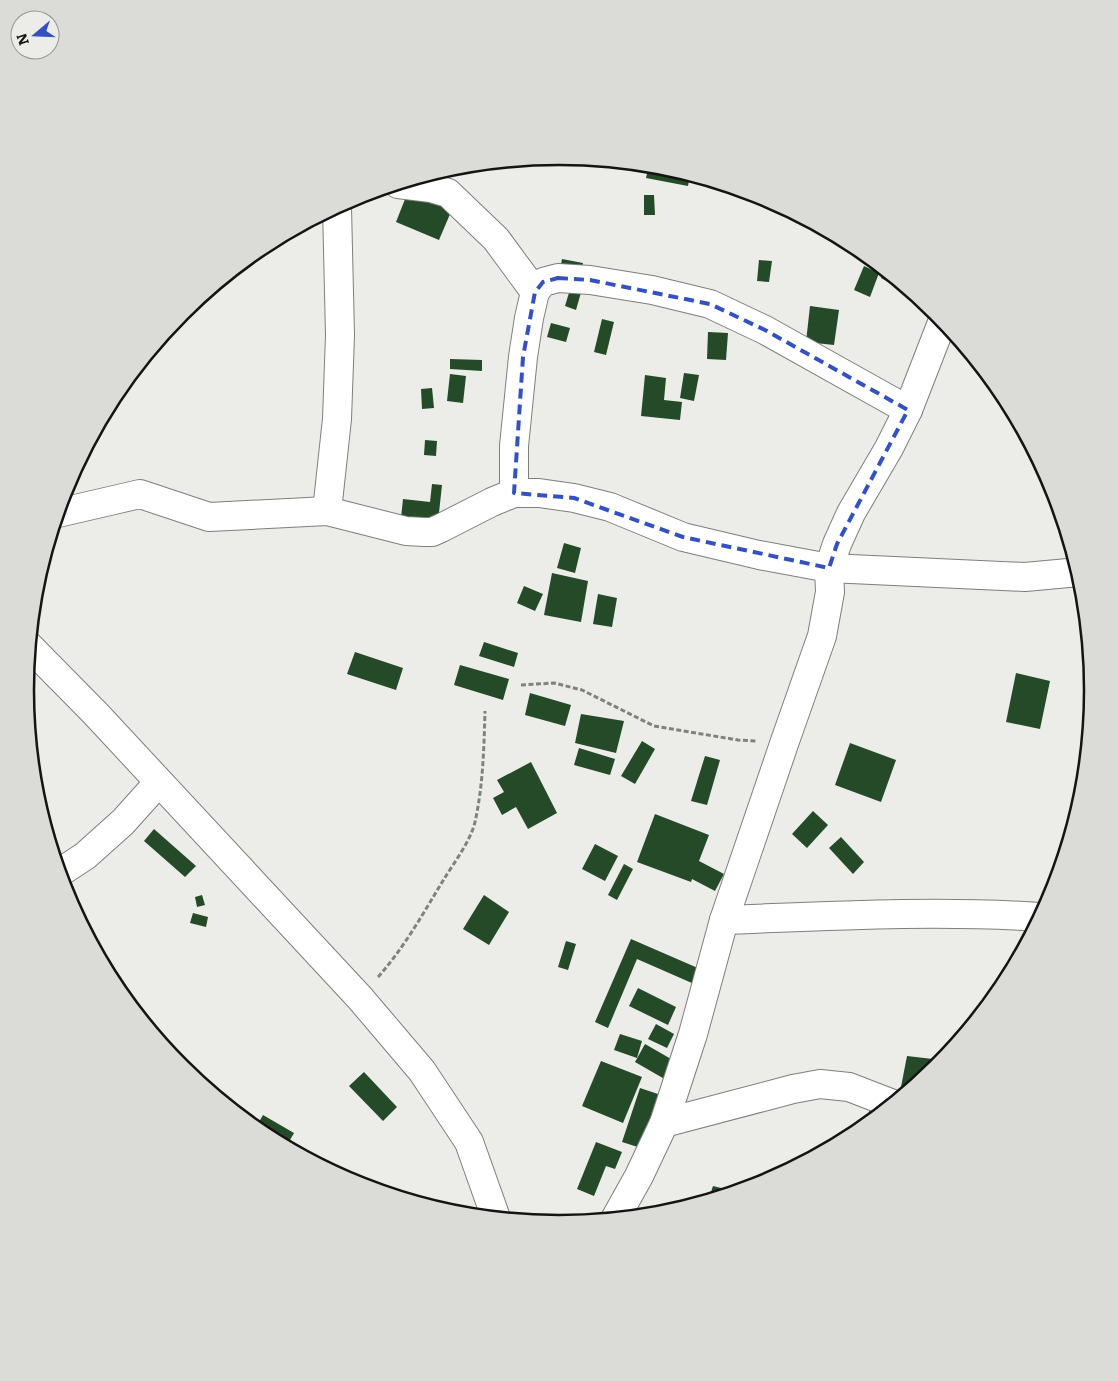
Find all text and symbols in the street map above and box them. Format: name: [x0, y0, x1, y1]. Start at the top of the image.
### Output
north arrow: [10, 10, 60, 60]
text: N: [10, 31, 33, 48]

